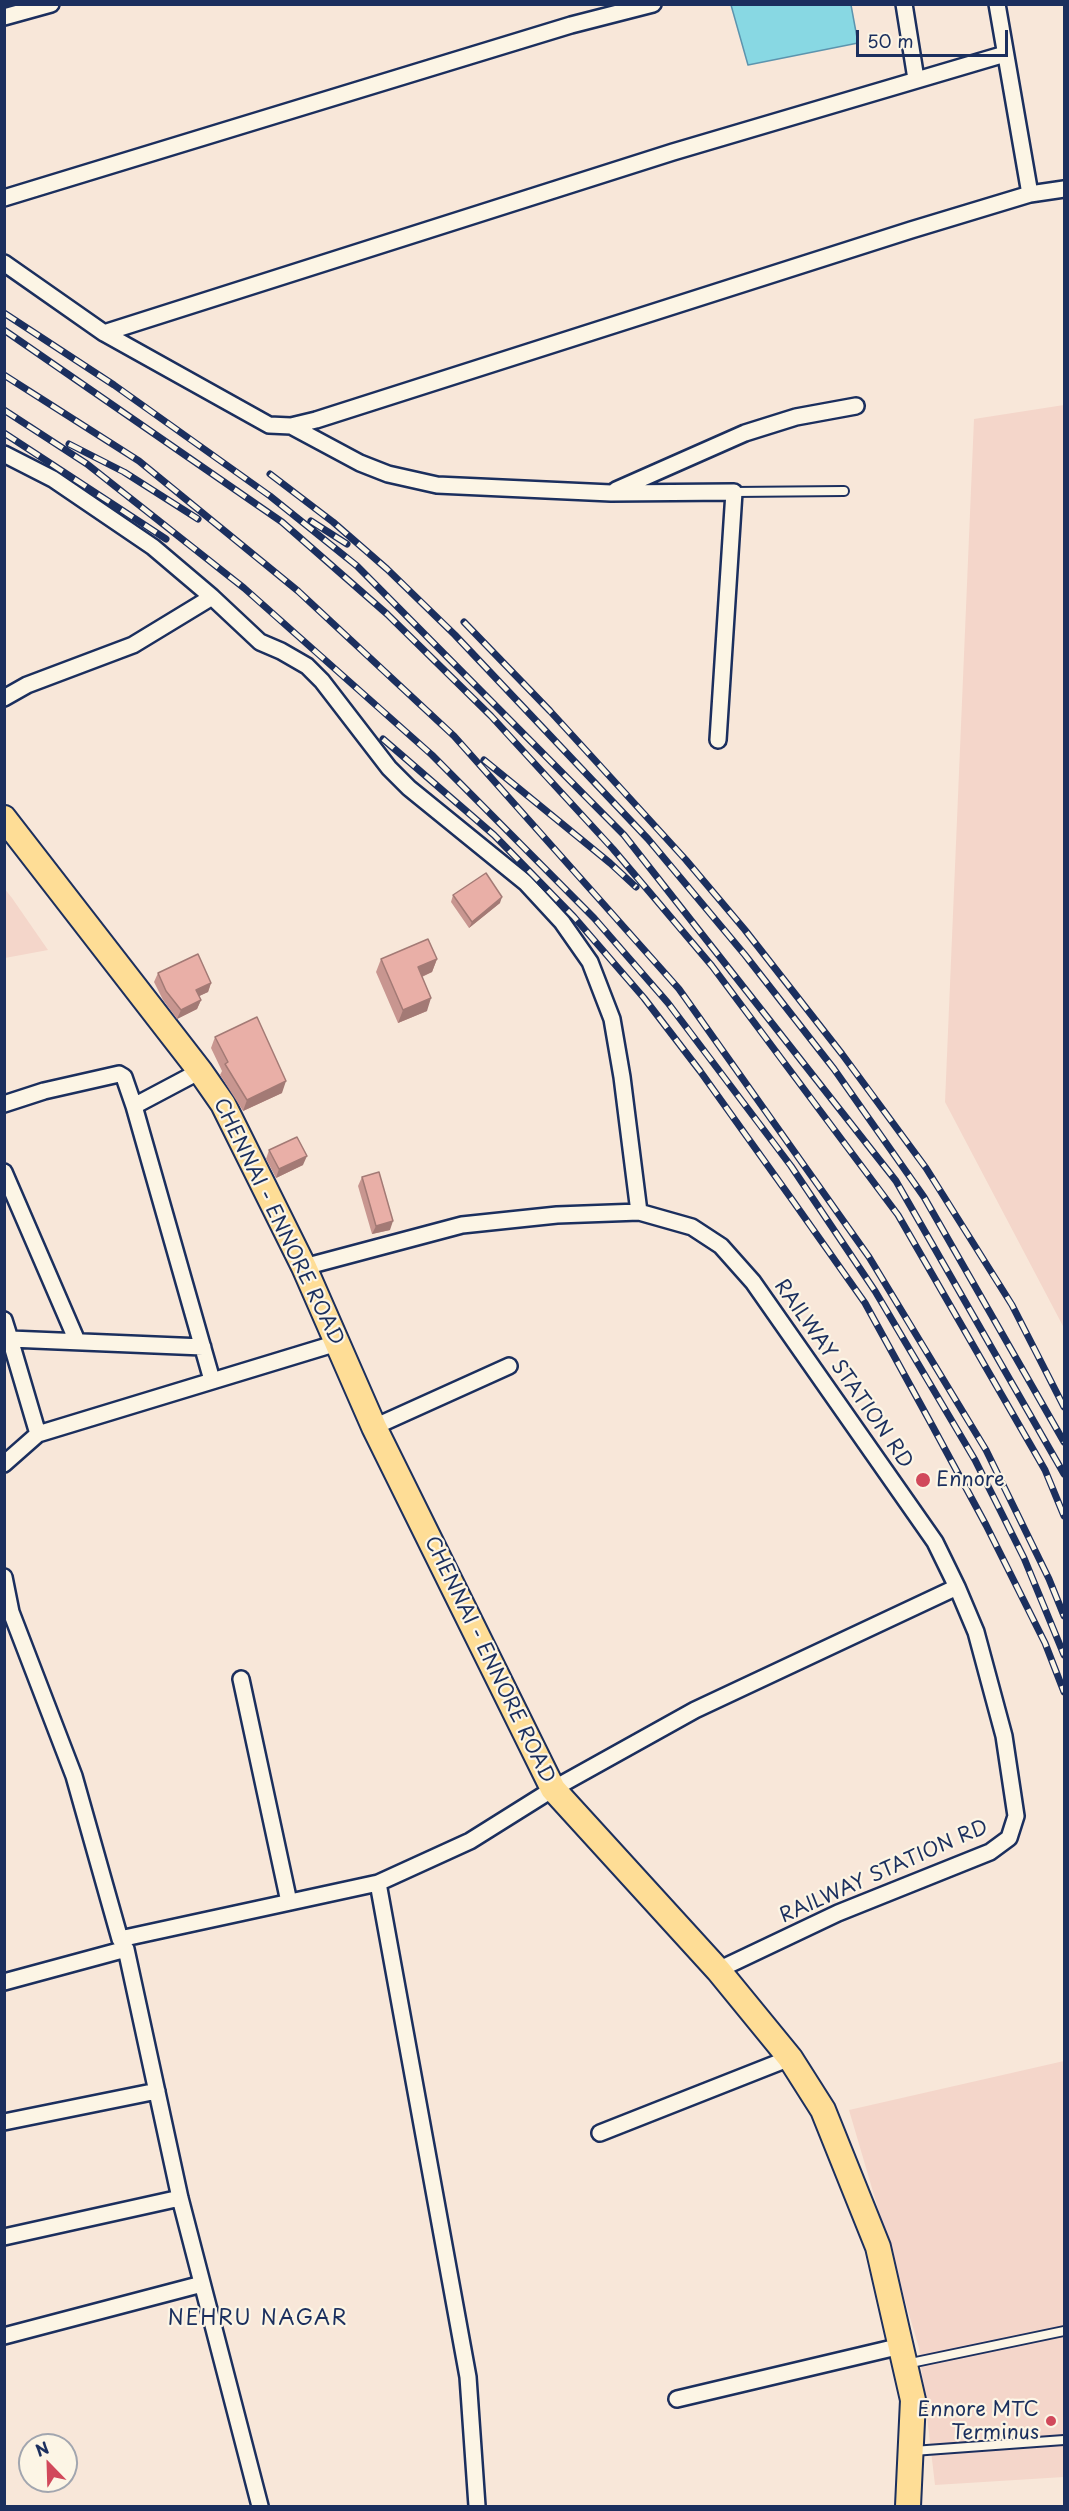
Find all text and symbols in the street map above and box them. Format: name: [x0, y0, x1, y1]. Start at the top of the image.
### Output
scale bar: [859, 18, 1010, 56]
text: 50 m: [867, 27, 914, 54]
street label: CHENNAI - ENNORE ROAD: [208, 1094, 348, 1350]
street label: RAILWAY STATION RD: [769, 1275, 917, 1473]
place label: Ennore: [936, 1468, 1005, 1492]
marker: Ennore: [914, 1471, 932, 1489]
street label: CHENNAI - ENNORE ROAD: [419, 1532, 559, 1788]
street label: RAILWAY STATION RD: [776, 1815, 992, 1929]
district label: NEHRU NAGAR: [168, 2306, 348, 2332]
place label: Ennore MTC Terminus: [917, 2398, 1039, 2445]
marker: Ennore MTC Terminus: [1044, 2414, 1058, 2428]
north arrow: [18, 2433, 78, 2493]
text: N: [31, 2435, 52, 2462]

